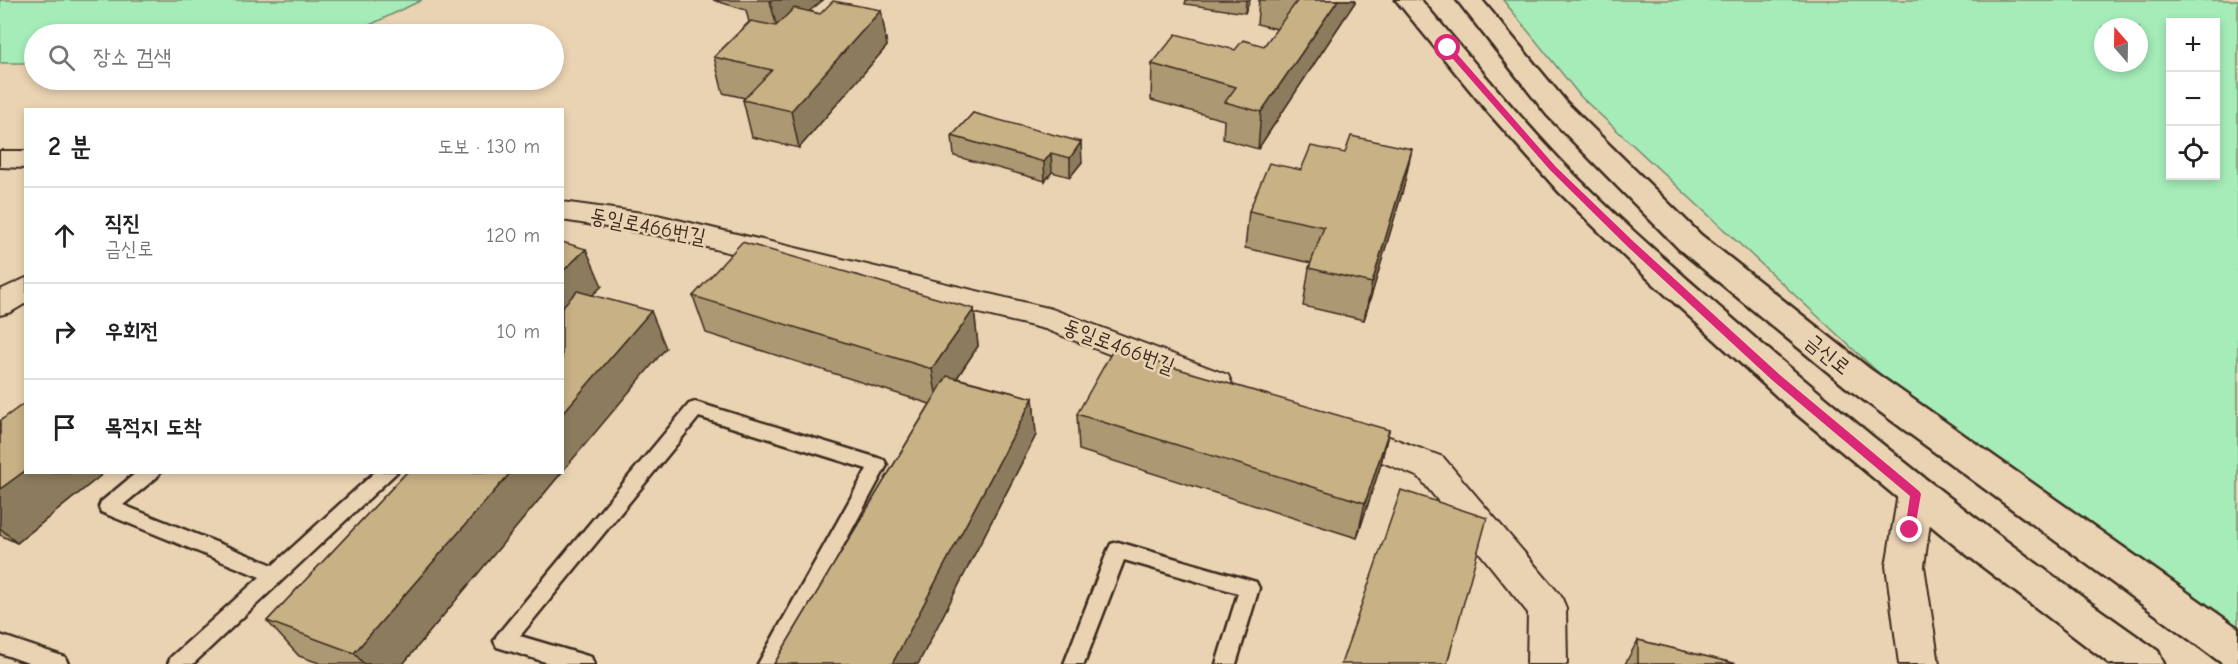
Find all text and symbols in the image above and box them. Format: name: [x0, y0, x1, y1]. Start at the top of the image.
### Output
north arrow: [2094, 18, 2148, 72]
map controls: [2166, 18, 2220, 180]
button: +: [2166, 18, 2220, 72]
search box: [24, 24, 564, 90]
route start: [1434, 34, 1460, 60]
icon: search: [45, 41, 78, 74]
text: 장소 검색: [93, 44, 171, 70]
button: −: [2166, 72, 2220, 126]
button: locate: [2166, 126, 2220, 180]
text: 2 분: [48, 132, 91, 162]
text: 도보 · 130 m: [437, 135, 540, 158]
street label: 동일로466번길: [588, 203, 708, 249]
text: 직진: [105, 210, 140, 236]
icon: ahead: [48, 219, 81, 252]
text: 120 m: [486, 224, 540, 247]
text: 금신로: [105, 237, 153, 260]
street label: 동일로466번길: [1060, 314, 1178, 378]
icon: right: [48, 315, 81, 348]
text: 우회전: [105, 318, 158, 344]
text: 10 m: [497, 320, 540, 343]
street label: 금신로: [1801, 329, 1855, 379]
icon: arrive: [48, 411, 81, 444]
text: 목적지 도착: [105, 414, 201, 440]
route end: [1896, 516, 1922, 542]

